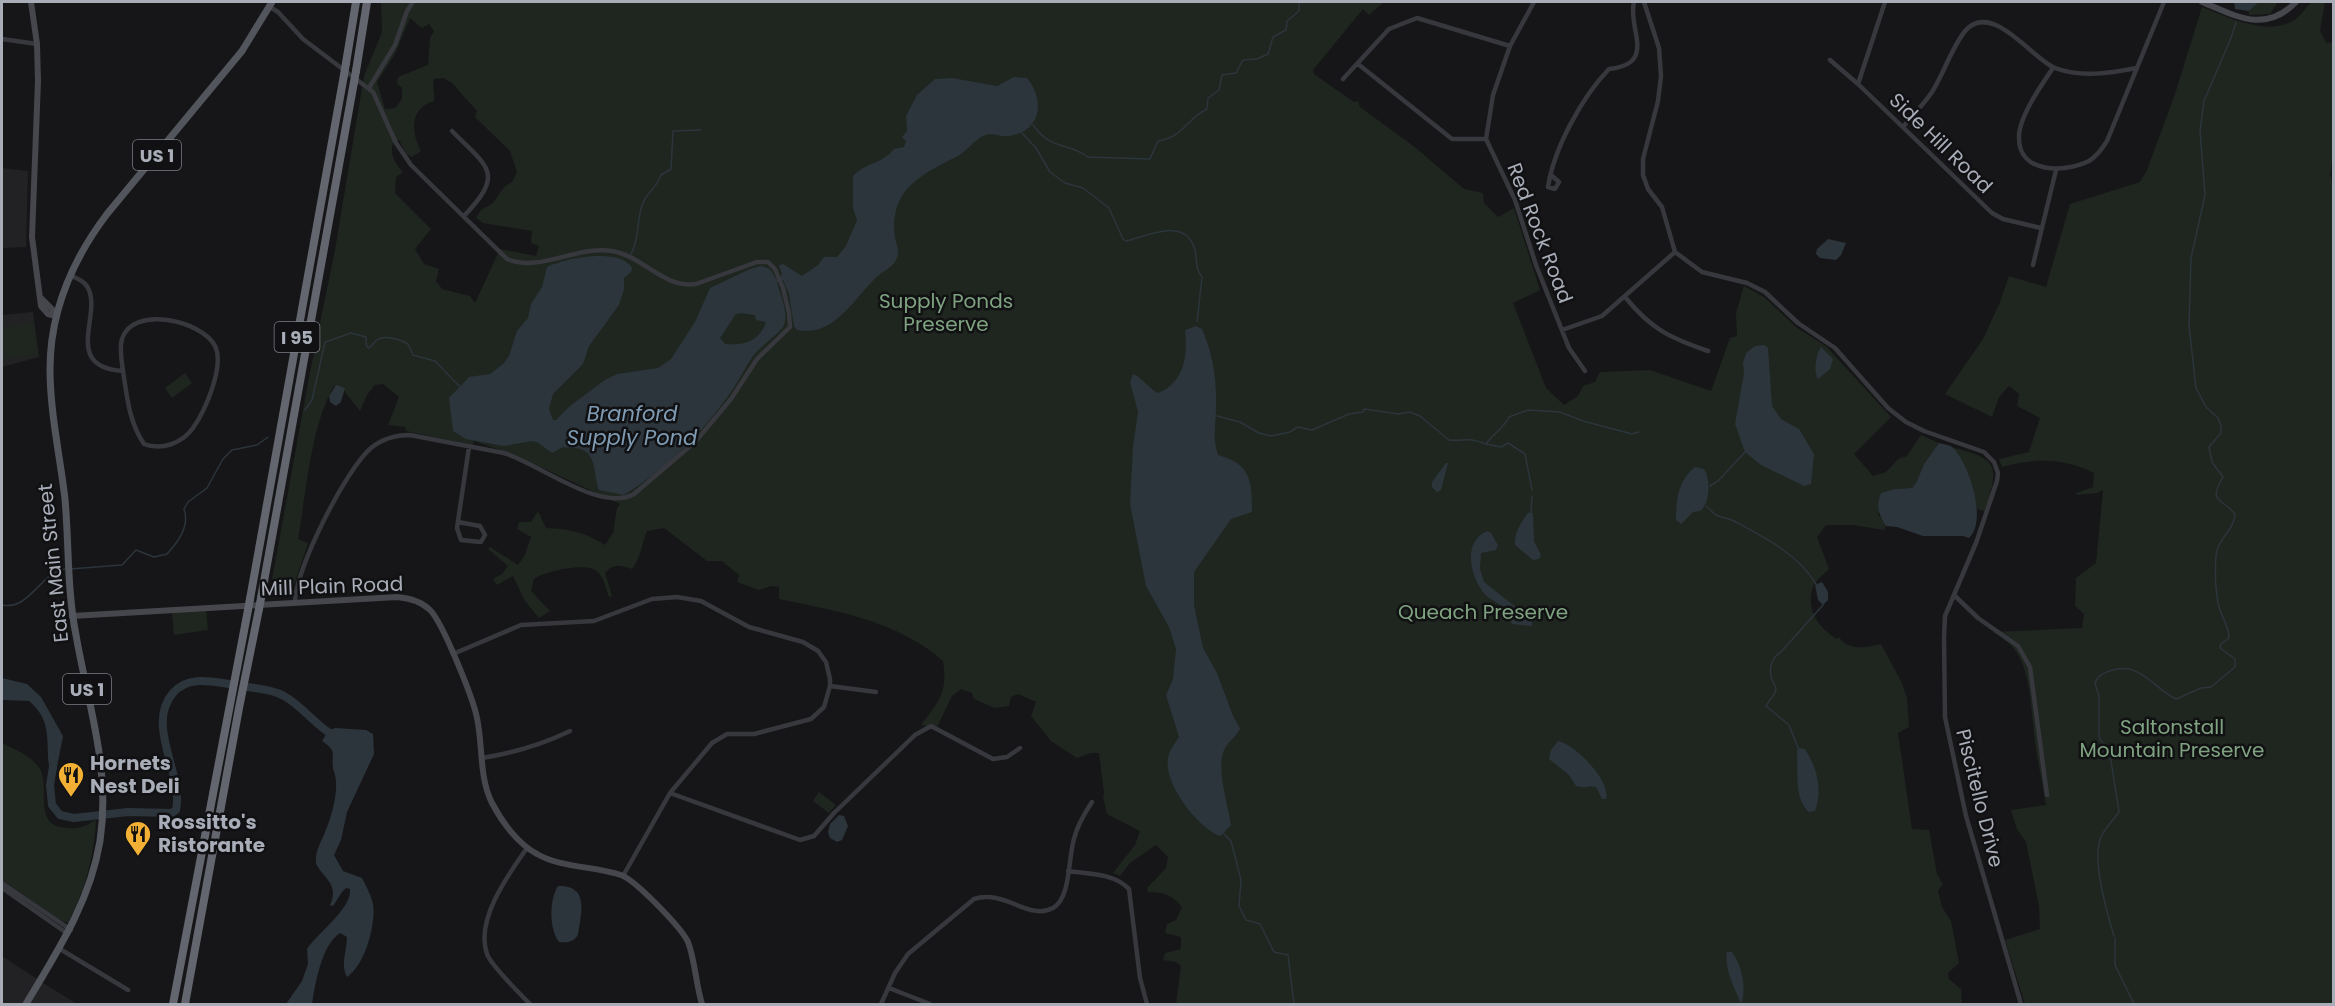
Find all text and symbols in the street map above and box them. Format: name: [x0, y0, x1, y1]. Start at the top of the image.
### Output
street label: Side Hill Road: [1883, 86, 1999, 200]
road number: US 1: [133, 140, 181, 170]
street label: Red Rock Road: [1500, 159, 1580, 307]
park label: Supply Ponds Preserve: [879, 287, 1013, 338]
road number: I 95: [274, 322, 320, 352]
water label: Branford Supply Pond: [567, 399, 698, 452]
street label: East Main Street: [31, 482, 75, 644]
street label: Mill Plain Road: [260, 570, 404, 602]
park label: Queach Preserve: [1398, 598, 1568, 626]
road number: US 1: [63, 674, 111, 704]
park label: Saltonstall Mountain Preserve: [2080, 713, 2264, 764]
street label: Piscitello Drive: [1949, 726, 2011, 870]
place label: Hornets Nest Deli: [90, 749, 180, 800]
restaurant icon: Hornets Nest Deli: [56, 760, 86, 798]
place label: Rossitto's Ristorante: [158, 808, 265, 859]
restaurant icon: Rossitto's Ristorante: [123, 819, 153, 857]

